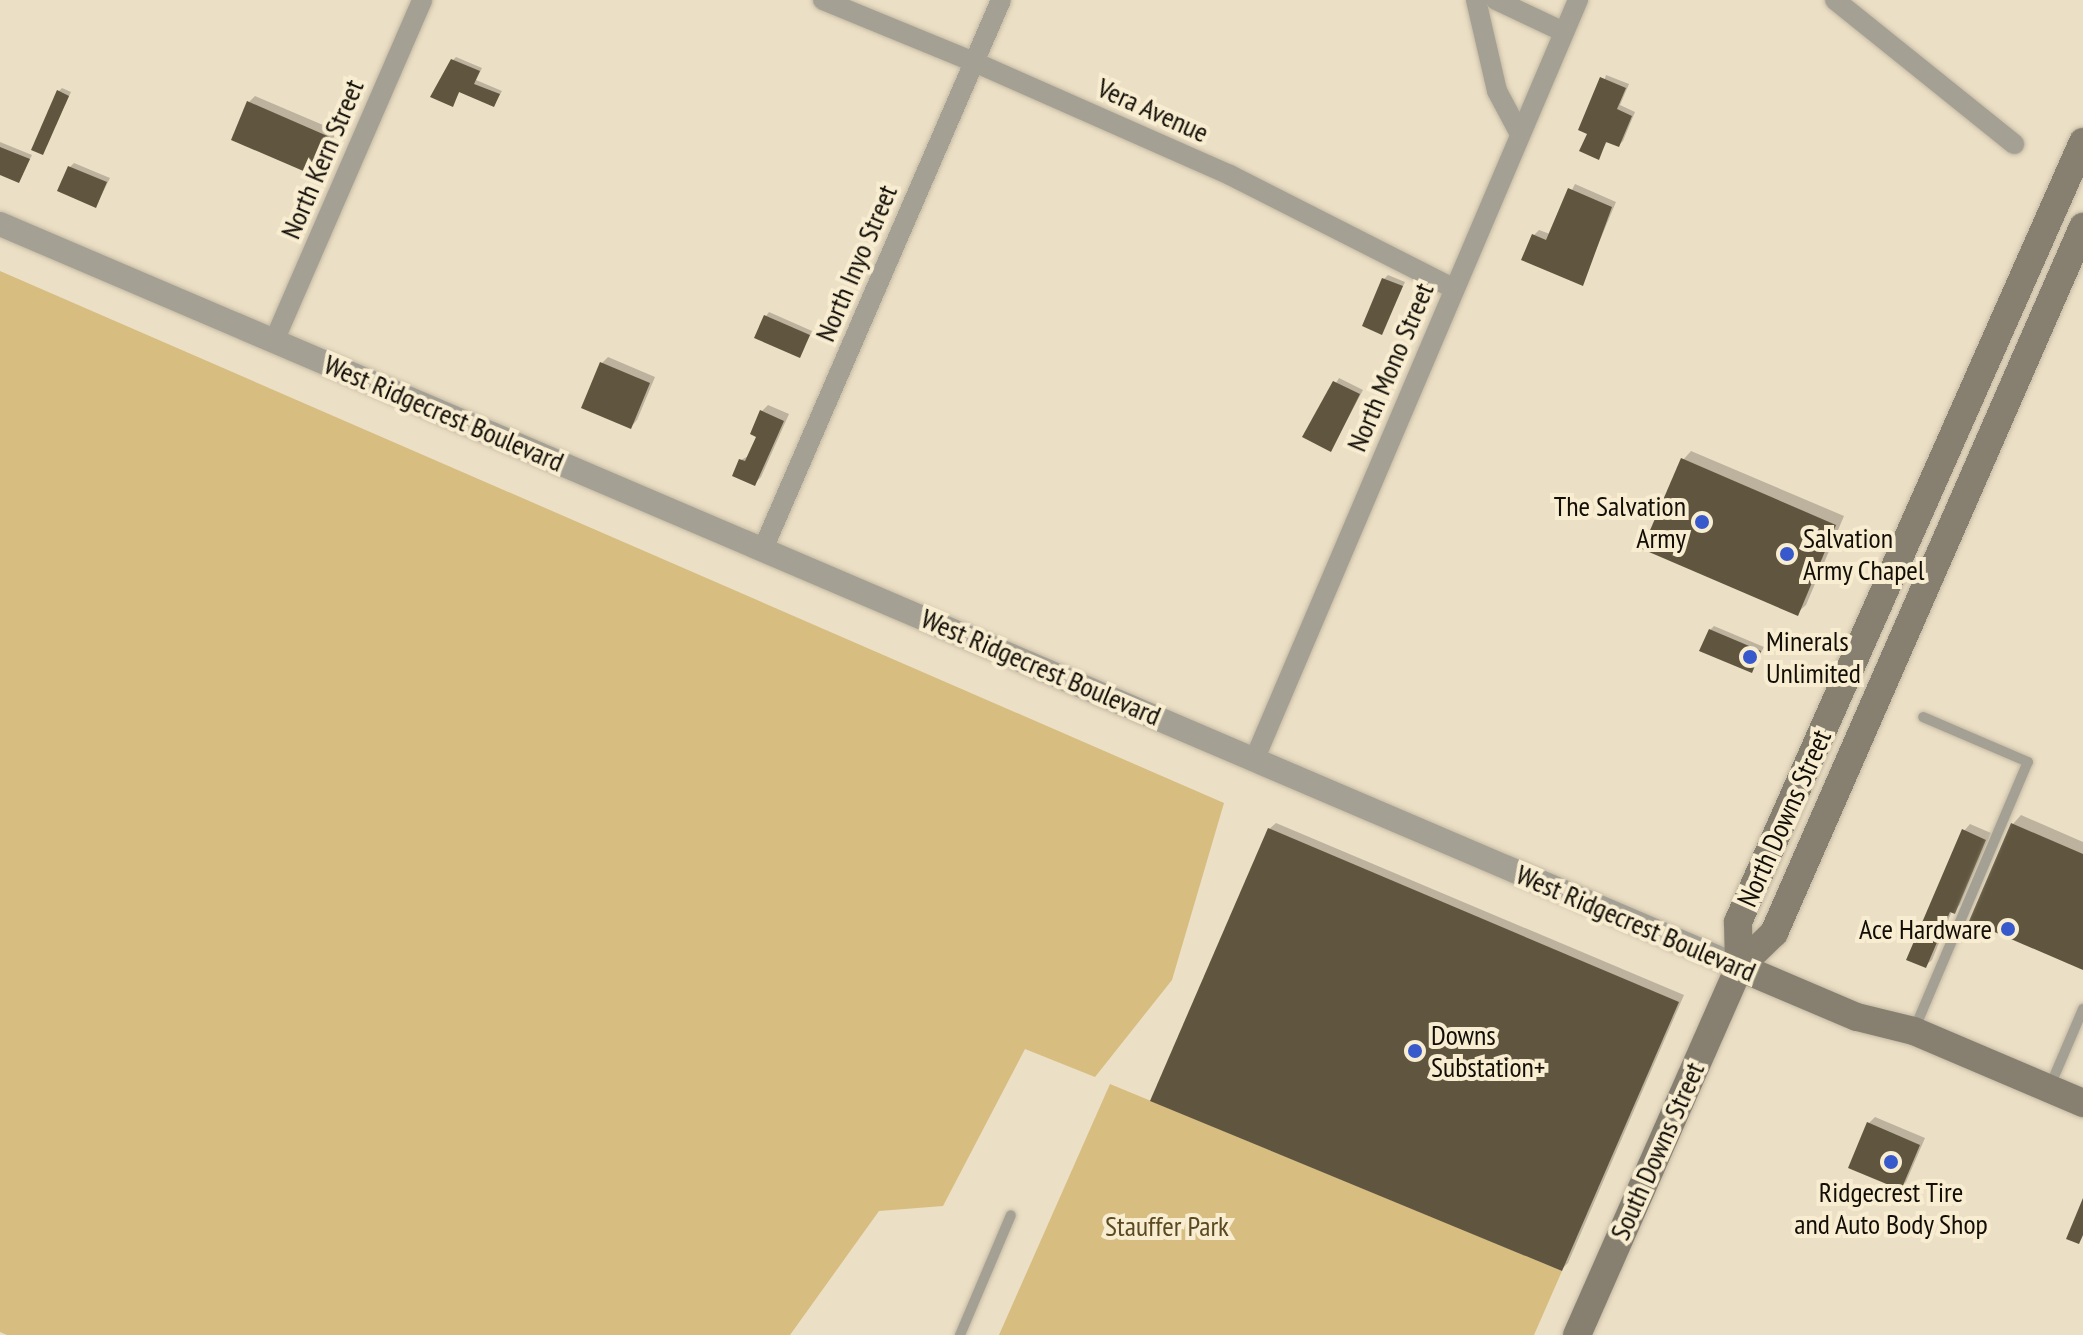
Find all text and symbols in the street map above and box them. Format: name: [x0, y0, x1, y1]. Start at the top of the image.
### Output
street label: Vera Avenue: [1092, 70, 1214, 150]
street label: North Kern Street: [273, 74, 371, 244]
street label: North Inyo Street: [808, 180, 904, 346]
street label: North Mono Street: [1339, 278, 1441, 456]
street label: West Ridgecrest Boulevard: [319, 347, 569, 479]
place label: The Salvation Army: [1554, 489, 1686, 555]
marker: The Salvation Army: [1693, 513, 1711, 531]
place label: Salvation Army Chapel: [1803, 521, 1925, 587]
marker: Salvation Army Chapel: [1778, 545, 1796, 563]
street label: West Ridgecrest Boulevard: [916, 601, 1166, 733]
place label: Minerals Unlimited: [1766, 624, 1861, 690]
marker: Minerals Unlimited: [1741, 648, 1759, 666]
street label: North Downs Street: [1730, 724, 1838, 912]
street label: West Ridgecrest Boulevard: [1511, 857, 1761, 989]
place label: Ace Hardware: [1859, 912, 1992, 946]
marker: Ace Hardware: [1999, 920, 2017, 938]
place label: Downs Substation+: [1431, 1018, 1545, 1084]
marker: Downs Substation+: [1406, 1042, 1424, 1060]
street label: South Downs Street: [1603, 1057, 1711, 1245]
marker: Ridgecrest Tire and Auto Body Shop: [1882, 1153, 1900, 1171]
place label: Ridgecrest Tire and Auto Body Shop: [1794, 1175, 1988, 1241]
park label: Stauffer Park: [1105, 1209, 1229, 1243]

